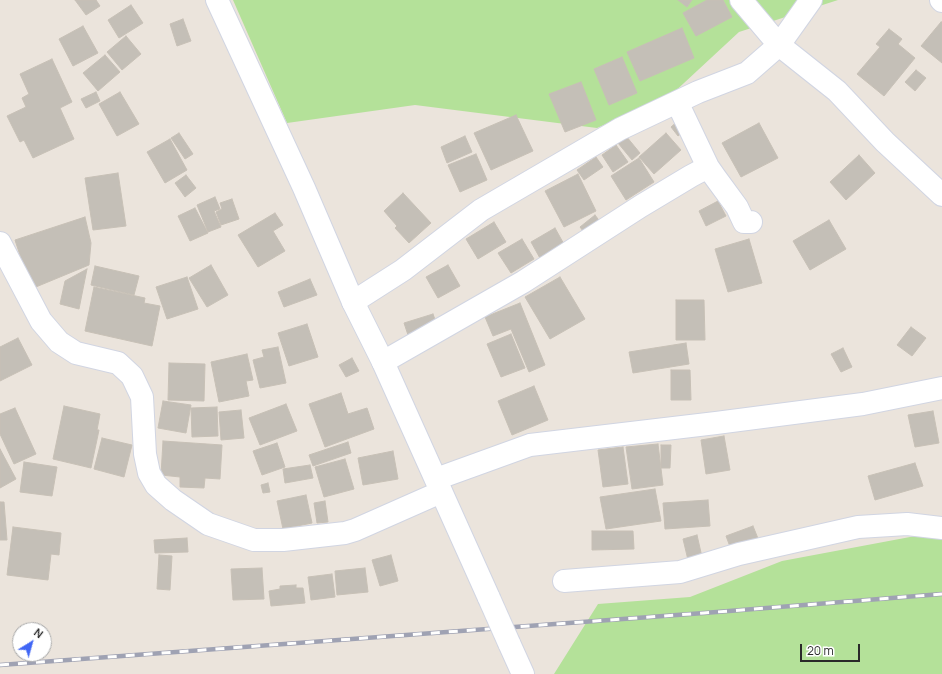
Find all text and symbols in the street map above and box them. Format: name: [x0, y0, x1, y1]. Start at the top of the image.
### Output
north arrow: [12, 622, 52, 662]
text: N: [31, 624, 47, 641]
scale bar: [802, 636, 862, 662]
text: 20 m: [807, 642, 834, 659]

